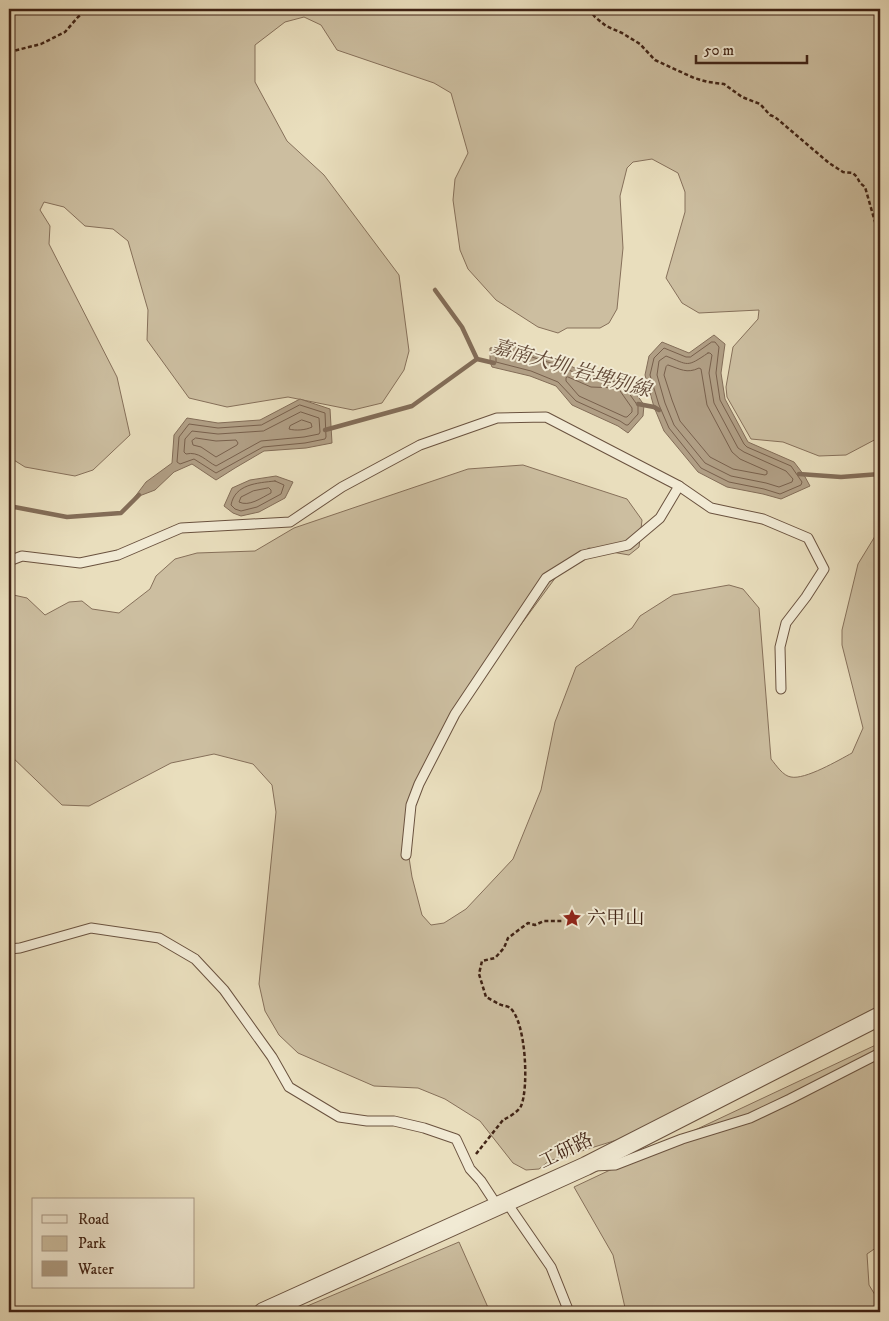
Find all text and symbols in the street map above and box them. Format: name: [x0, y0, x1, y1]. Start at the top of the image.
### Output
scale bar: [696, 32, 808, 64]
text: 50 m: [704, 41, 734, 60]
water label: 嘉南大圳 岩埤別線: [489, 334, 655, 404]
place icon: 六甲山: [561, 907, 583, 929]
place label: 六甲山: [587, 907, 644, 930]
street label: 工研路: [535, 1128, 597, 1174]
legend: [32, 1198, 195, 1288]
text: Road: [78, 1210, 110, 1229]
text: Park: [78, 1234, 107, 1253]
text: Water: [77, 1260, 114, 1279]

